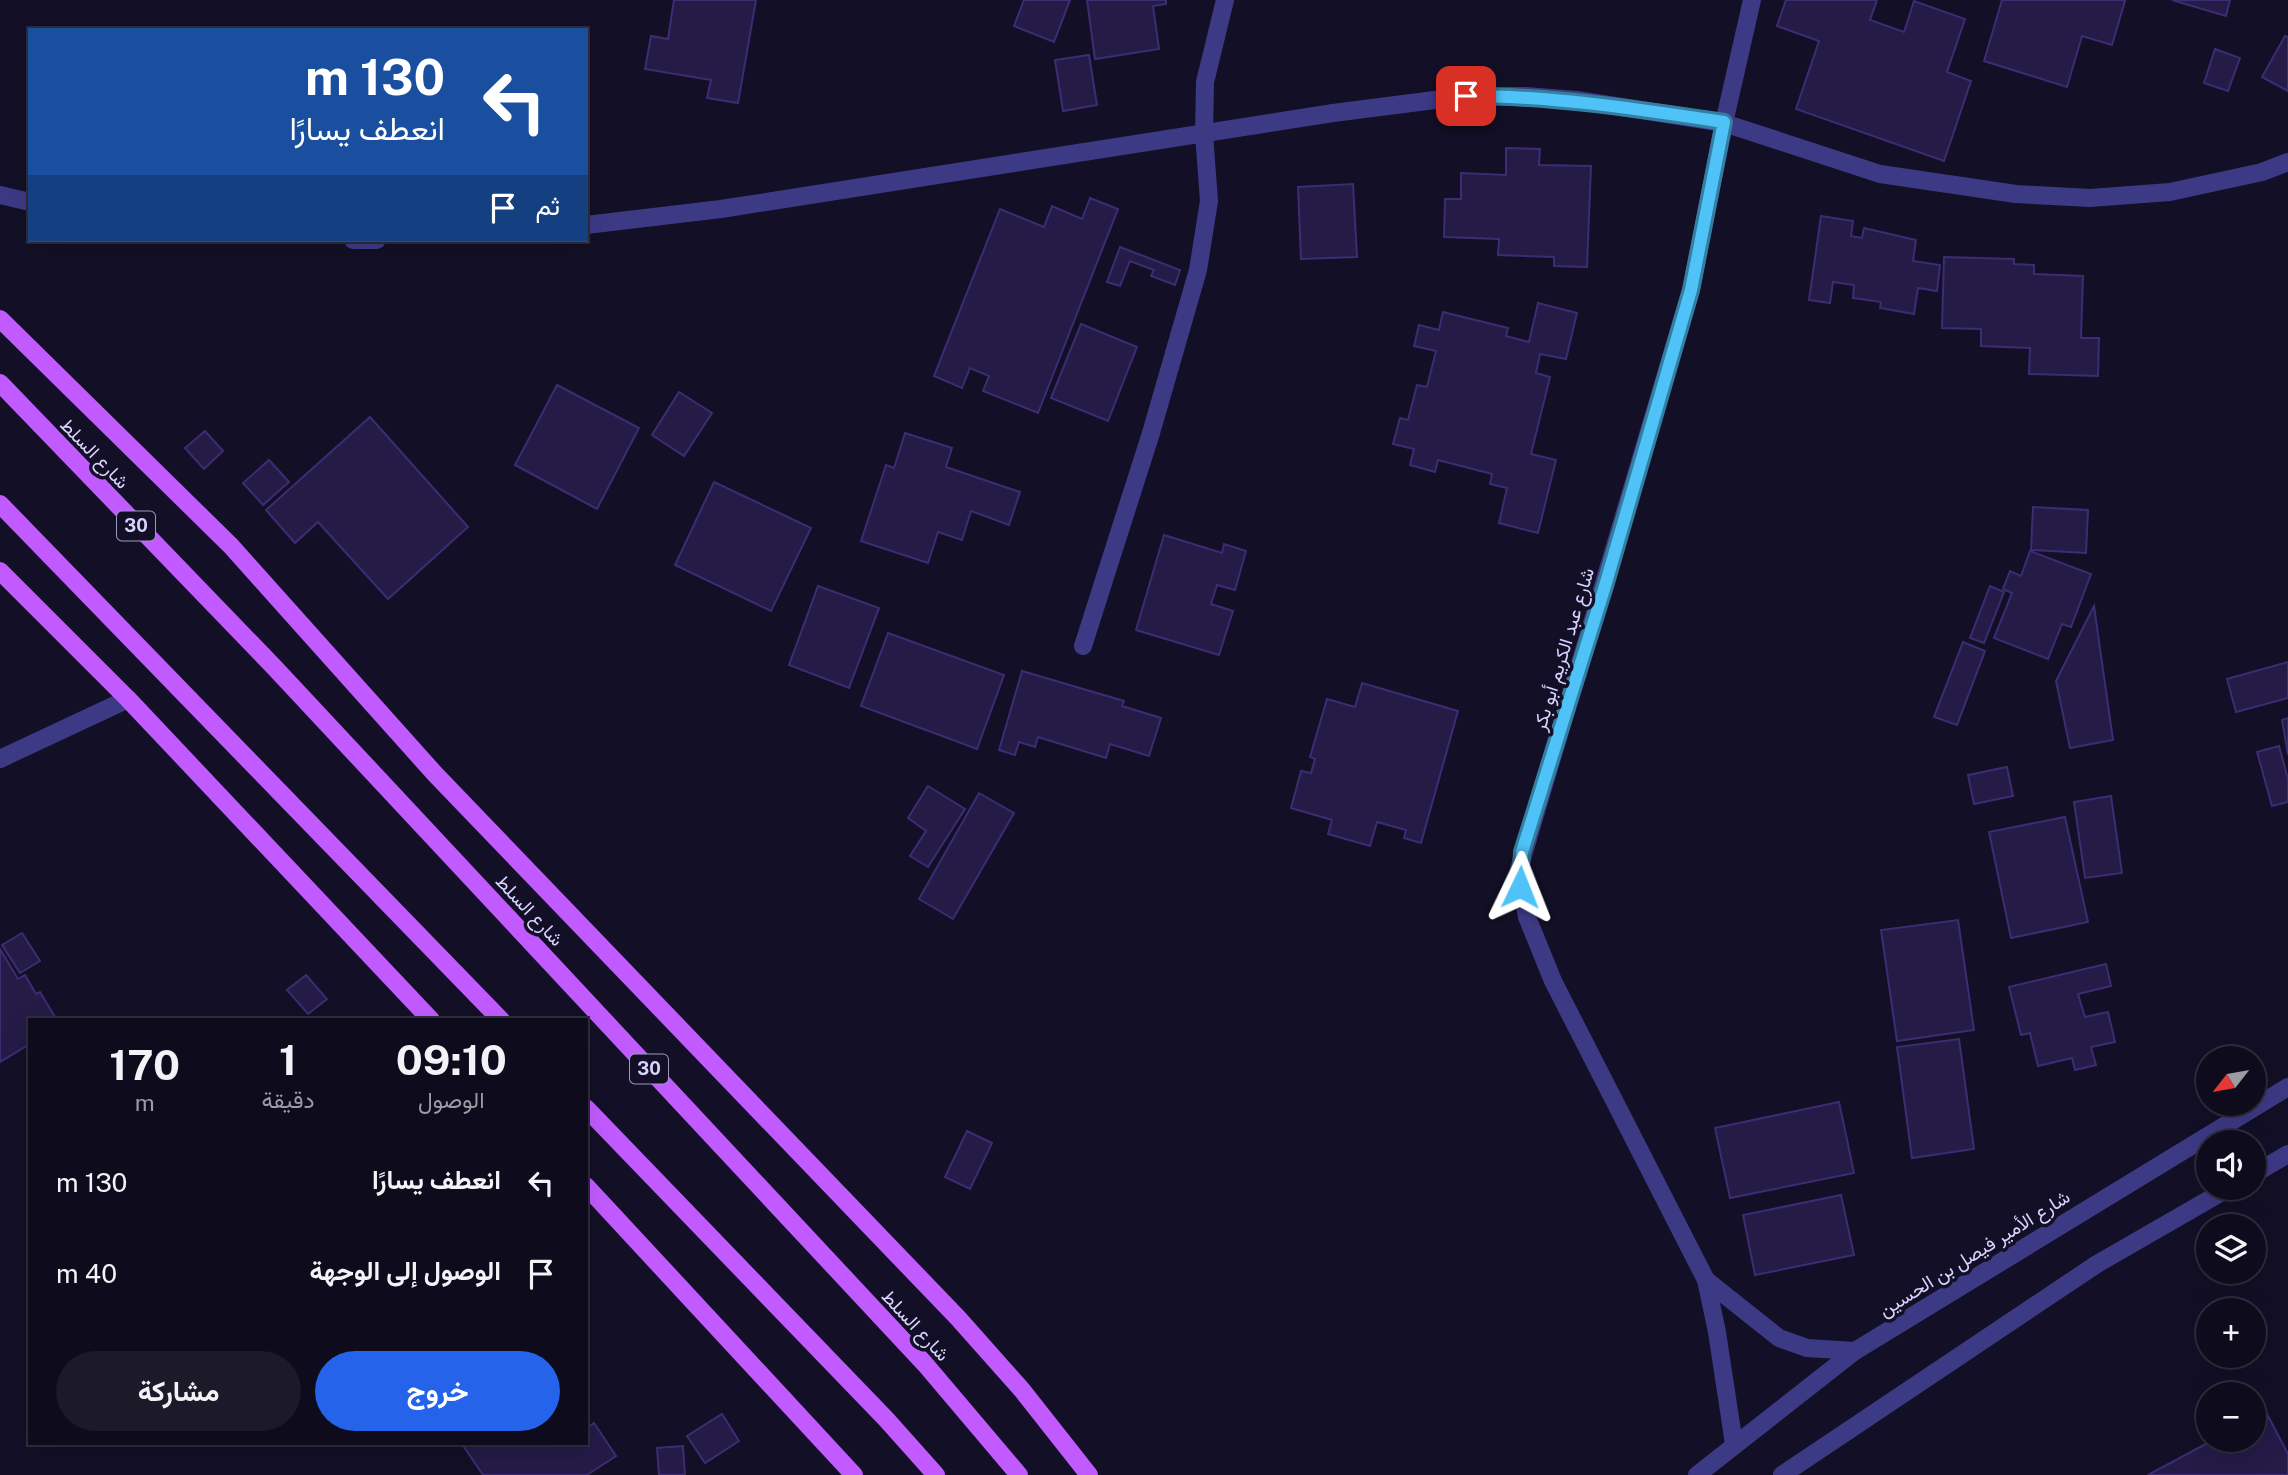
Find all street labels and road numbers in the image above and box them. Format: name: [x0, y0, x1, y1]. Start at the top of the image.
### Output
street label: شارع السلط: [55, 413, 134, 494]
road number: 30: [117, 512, 155, 540]
street label: شارع عبد الكريم أبو بكر: [1527, 565, 1600, 735]
street label: شارع السلط: [490, 870, 569, 952]
road number: 30: [630, 1054, 668, 1084]
street label: شارع الأمير فيصل بن الحسين: [1874, 1185, 2075, 1323]
street label: شارع السلط: [876, 1285, 955, 1367]

